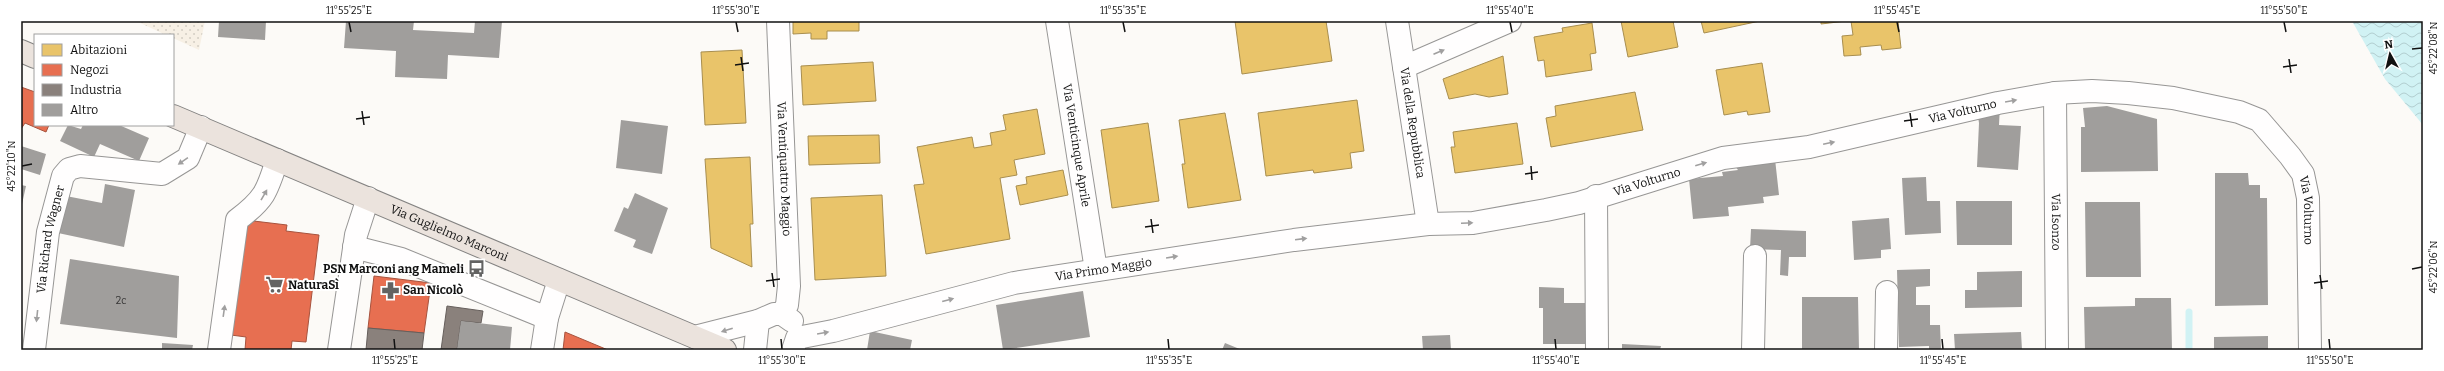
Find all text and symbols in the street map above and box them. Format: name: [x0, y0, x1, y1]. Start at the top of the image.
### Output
text: 11°55'25"E: [326, 5, 372, 17]
text: 11°55'30"E: [712, 5, 760, 17]
text: 11°55'35"E: [1100, 5, 1146, 17]
text: 11°55'40"E: [1486, 5, 1534, 17]
text: 11°55'45"E: [1874, 5, 1920, 17]
text: 11°55'50"E: [2261, 5, 2307, 17]
text: 45°22'08"N: [2428, 22, 2440, 74]
legend: [34, 34, 174, 126]
north arrow: [2370, 34, 2410, 74]
text: N: [2384, 37, 2394, 52]
text: Abitazioni: [70, 43, 128, 57]
one-way arrow: [1434, 48, 1446, 54]
text: Negozi: [70, 63, 109, 77]
street label: Via della Repubblica: [1397, 66, 1428, 180]
text: Industria: [70, 83, 122, 97]
street label: Via Venticinque Aprile: [1060, 83, 1093, 208]
street label: Via Volturno: [1927, 97, 1998, 126]
one-way arrow: [2004, 98, 2017, 104]
street label: Via Ventiquattro Maggio: [774, 101, 794, 237]
text: Altro: [70, 103, 98, 117]
one-way arrow: [1823, 139, 1835, 145]
text: 45°22'10"N: [6, 140, 18, 191]
one-way arrow: [178, 157, 189, 165]
one-way arrow: [1695, 161, 1708, 167]
street label: Via Volturno: [1612, 165, 1682, 199]
street label: Via Volturno: [2297, 174, 2316, 245]
street label: Via Richard Wagner: [34, 183, 67, 294]
one-way arrow: [261, 189, 268, 200]
street label: Via Isonzo: [2049, 193, 2063, 251]
street label: Via Guglielmo Marconi: [388, 202, 511, 264]
one-way arrow: [1461, 219, 1473, 226]
one-way arrow: [1295, 236, 1307, 242]
text: 45°22'06"N: [2428, 241, 2440, 293]
one-way arrow: [1166, 254, 1178, 260]
street label: Via Primo Maggio: [1054, 255, 1153, 284]
bus stop icon: PSN Marconi ang Mameli: [467, 259, 487, 279]
place label: PSN Marconi ang Mameli: [323, 262, 464, 276]
supermarket icon: NaturaSì: [265, 275, 285, 295]
place label: NaturaSì: [288, 278, 339, 292]
pharmacy icon: San Nicolò: [380, 280, 400, 300]
place label: San Nicolò: [403, 283, 463, 297]
house number: 2c: [116, 295, 126, 307]
one-way arrow: [943, 297, 955, 303]
one-way arrow: [221, 305, 227, 317]
one-way arrow: [34, 310, 40, 322]
one-way arrow: [720, 327, 732, 333]
one-way arrow: [817, 329, 829, 335]
text: 11°55'25"E: [372, 355, 418, 367]
text: 11°55'30"E: [758, 355, 806, 367]
text: 11°55'35"E: [1146, 355, 1192, 367]
text: 11°55'40"E: [1532, 355, 1580, 367]
text: 11°55'45"E: [1920, 355, 1966, 367]
text: 11°55'50"E: [2307, 355, 2353, 367]

